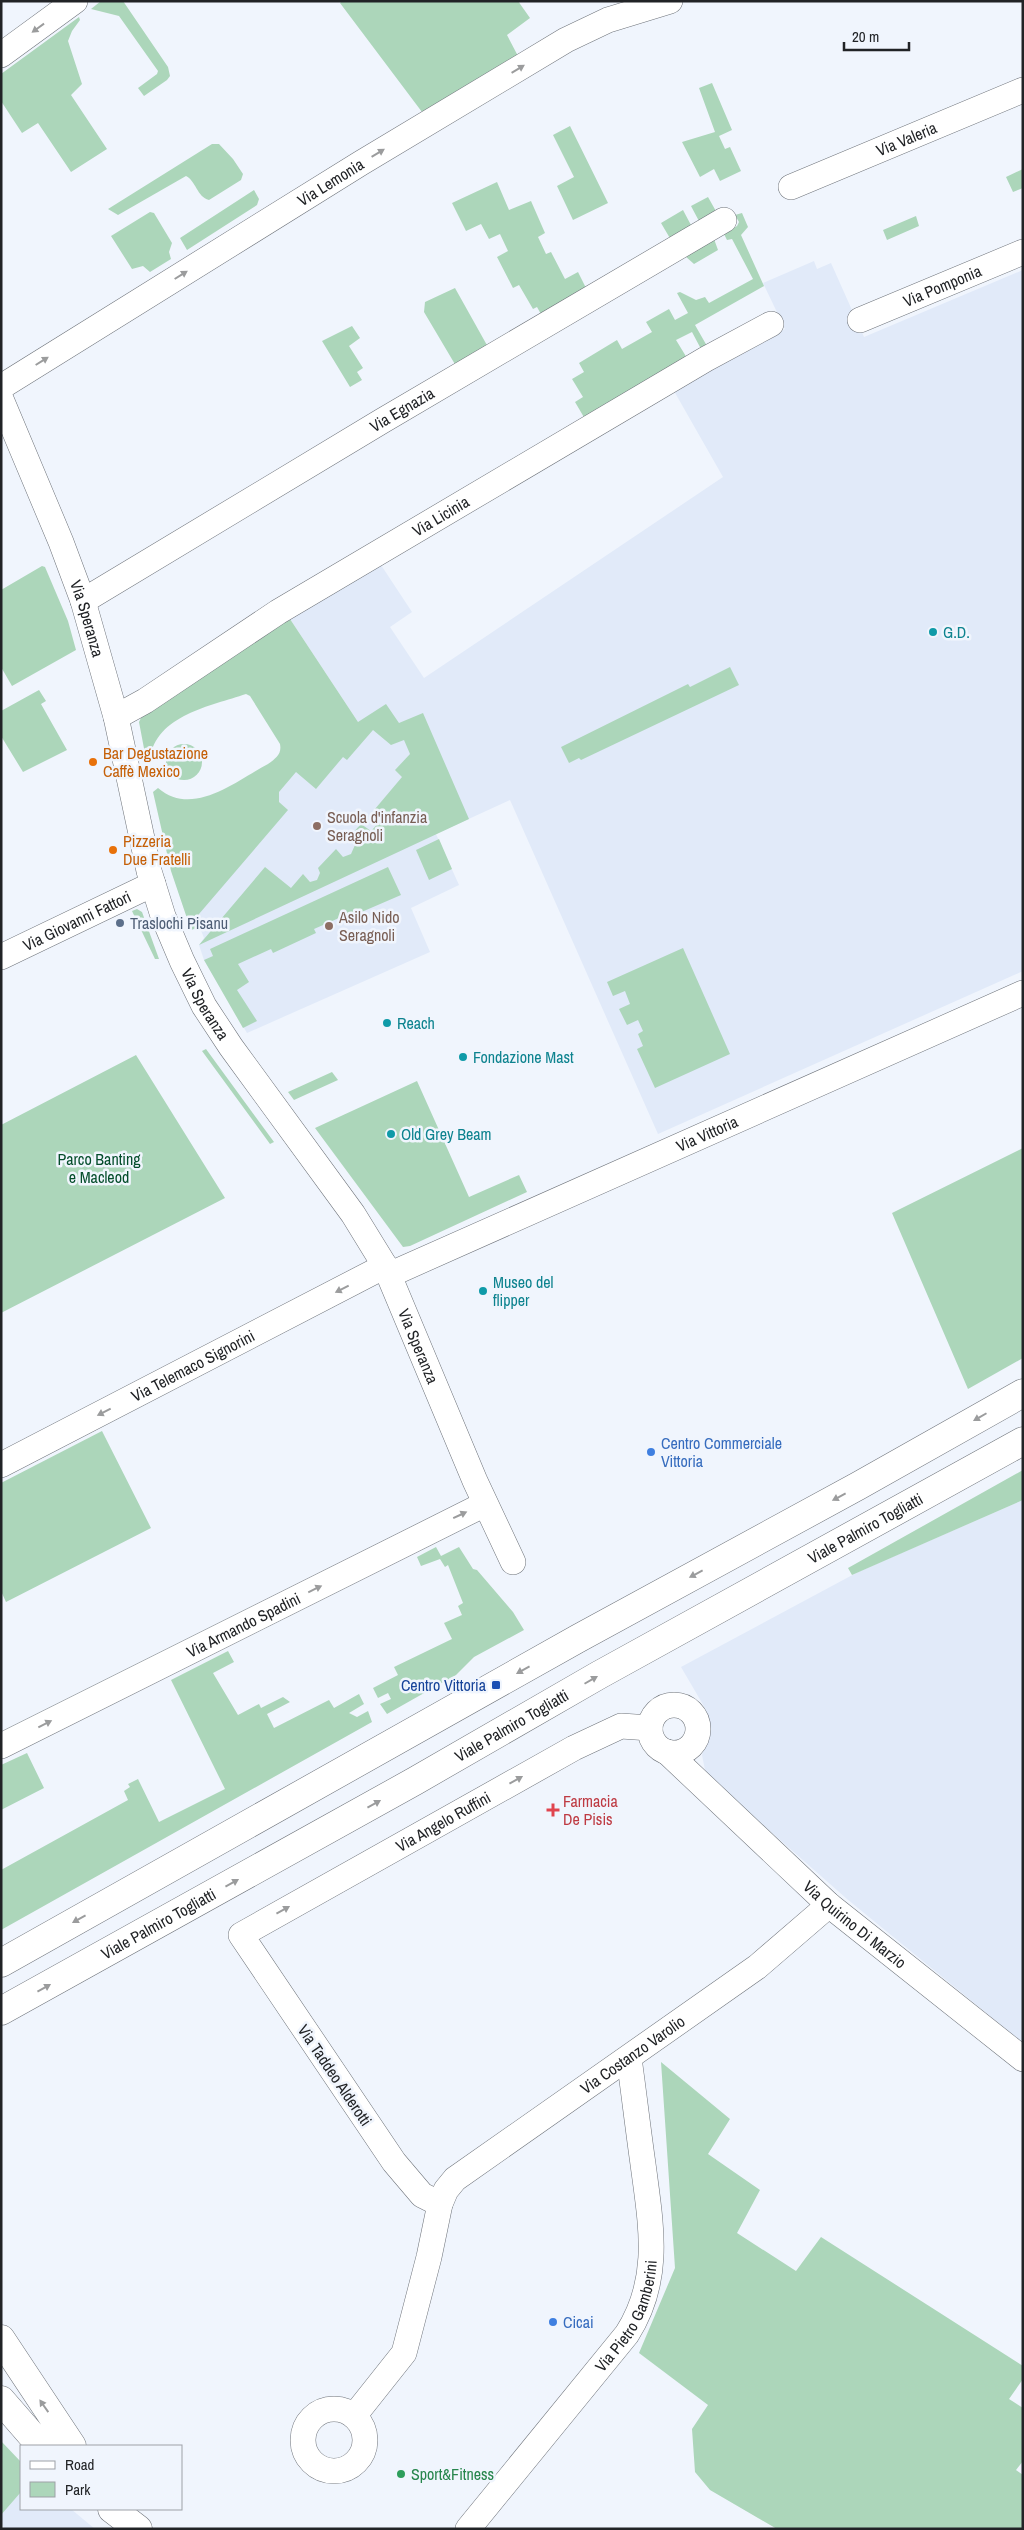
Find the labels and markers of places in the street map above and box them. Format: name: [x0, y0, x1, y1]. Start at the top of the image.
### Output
place label: G.D.: [943, 621, 970, 643]
marker: G.D.: [927, 626, 939, 638]
place label: Bar Degustazione Caffè Mexico: [103, 742, 208, 782]
marker: Bar Degustazione Caffè Mexico: [87, 756, 99, 768]
place label: Scuola d'infanzia Seragnoli: [327, 806, 428, 846]
marker: Scuola d'infanzia Seragnoli: [311, 820, 323, 832]
place label: Pizzeria Due Fratelli: [123, 830, 191, 870]
marker: Pizzeria Due Fratelli: [107, 844, 119, 856]
place label: Asilo Nido Seragnoli: [338, 906, 400, 946]
place label: Traslochi Pisanu: [130, 912, 228, 934]
marker: Traslochi Pisanu: [114, 917, 126, 929]
marker: Asilo Nido Seragnoli: [323, 920, 335, 932]
place label: Reach: [397, 1012, 435, 1034]
marker: Reach: [381, 1017, 393, 1029]
place label: Fondazione Mast: [473, 1046, 574, 1068]
marker: Fondazione Mast: [457, 1051, 469, 1063]
place label: Old Grey Beam: [401, 1123, 491, 1145]
marker: Old Grey Beam: [385, 1128, 397, 1140]
place label: Museo del flipper: [493, 1271, 554, 1311]
marker: Museo del flipper: [477, 1285, 489, 1297]
place label: Centro Commerciale Vittoria: [661, 1432, 782, 1472]
marker: Centro Commerciale Vittoria: [645, 1446, 657, 1458]
place label: Centro Vittoria: [401, 1674, 487, 1696]
marker: Centro Vittoria: [490, 1679, 502, 1691]
place label: Farmacia De Pisis: [563, 1790, 618, 1830]
marker: Farmacia De Pisis: [547, 1804, 559, 1816]
place label: Cicai: [563, 2311, 594, 2333]
marker: Cicai: [547, 2316, 559, 2328]
place label: Sport&Fitness: [411, 2463, 494, 2485]
marker: Sport&Fitness: [395, 2468, 407, 2480]

